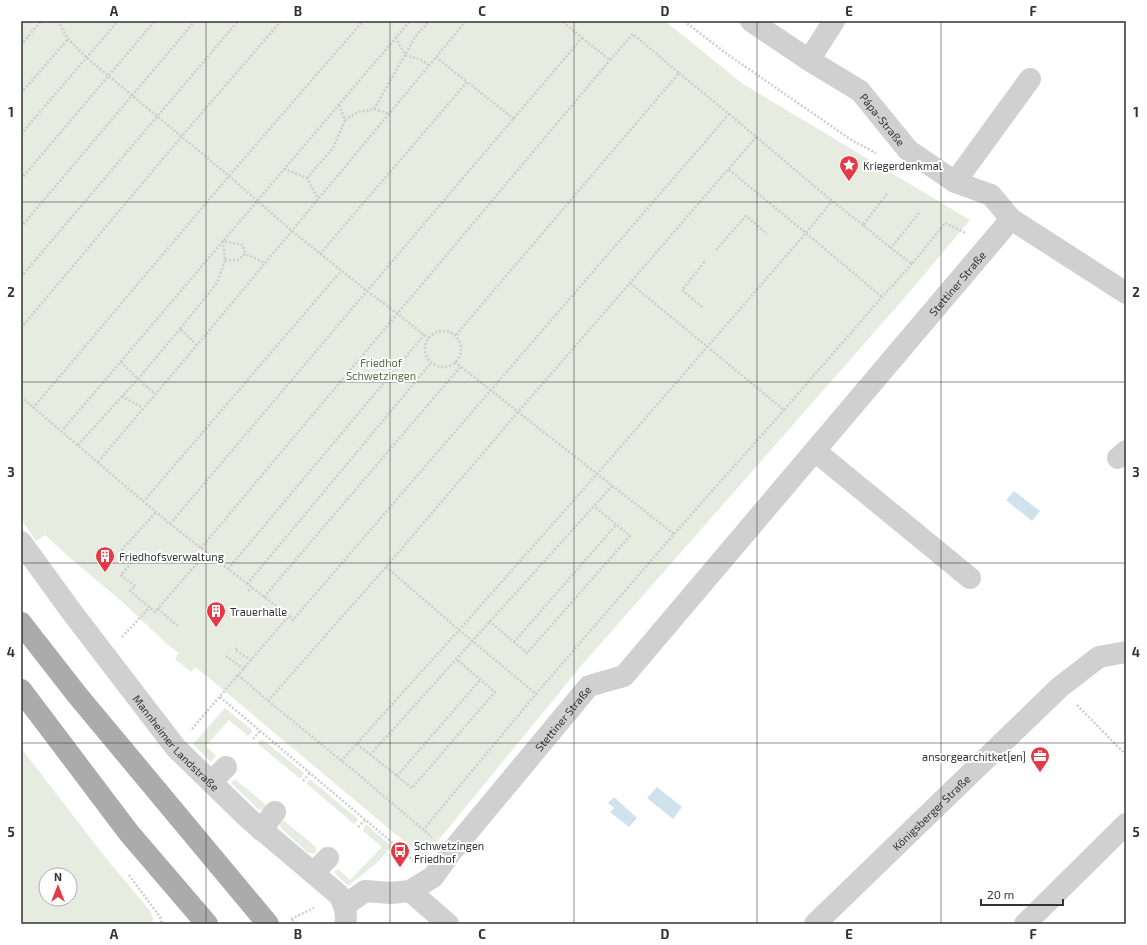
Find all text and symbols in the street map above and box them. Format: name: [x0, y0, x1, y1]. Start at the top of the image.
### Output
text: A: [110, 3, 119, 19]
text: B: [294, 3, 302, 19]
text: C: [478, 3, 486, 19]
text: D: [661, 3, 670, 19]
text: E: [845, 3, 853, 19]
text: F: [1029, 3, 1037, 19]
street label: Pápa-Straße: [858, 90, 908, 148]
text: 1: [8, 104, 14, 120]
text: 1: [1133, 104, 1139, 120]
place icon: Kriegerdenkmal: [838, 154, 860, 182]
place label: Kriegerdenkmal: [863, 159, 943, 172]
street label: Stettiner Straße: [926, 248, 988, 318]
text: 2: [7, 284, 15, 300]
text: 2: [1132, 284, 1140, 300]
park label: Friedhof Schwetzingen: [346, 356, 416, 382]
text: 3: [7, 464, 15, 480]
text: 3: [1132, 464, 1140, 480]
building icon: Friedhofsverwaltung: [94, 545, 116, 573]
place label: Friedhofsverwaltung: [119, 550, 224, 563]
building icon: Trauerhalle: [205, 600, 227, 628]
place label: Trauerhalle: [230, 605, 287, 618]
text: 4: [7, 644, 15, 660]
text: 4: [1132, 644, 1140, 660]
street label: Stettiner Straße: [532, 683, 593, 753]
street label: Mannheimer Landstraße: [131, 692, 222, 793]
office icon: ansorgearchitket[en]: [1029, 745, 1051, 773]
place label: ansorgearchitket[en]: [922, 750, 1026, 763]
street label: Königsberger Straße: [889, 772, 972, 852]
text: 5: [7, 824, 15, 840]
text: 5: [1132, 824, 1140, 840]
place label: Schwetzingen Friedhof: [414, 839, 484, 865]
bus stop icon: Schwetzingen Friedhof: [389, 840, 411, 868]
north arrow: [38, 867, 78, 907]
text: N: [54, 870, 62, 883]
scale bar: [981, 881, 1063, 907]
text: 20 m: [987, 887, 1014, 901]
text: A: [110, 926, 119, 942]
text: B: [294, 926, 302, 942]
text: C: [478, 926, 486, 942]
text: D: [661, 926, 670, 942]
text: E: [845, 926, 853, 942]
text: F: [1029, 926, 1037, 942]

